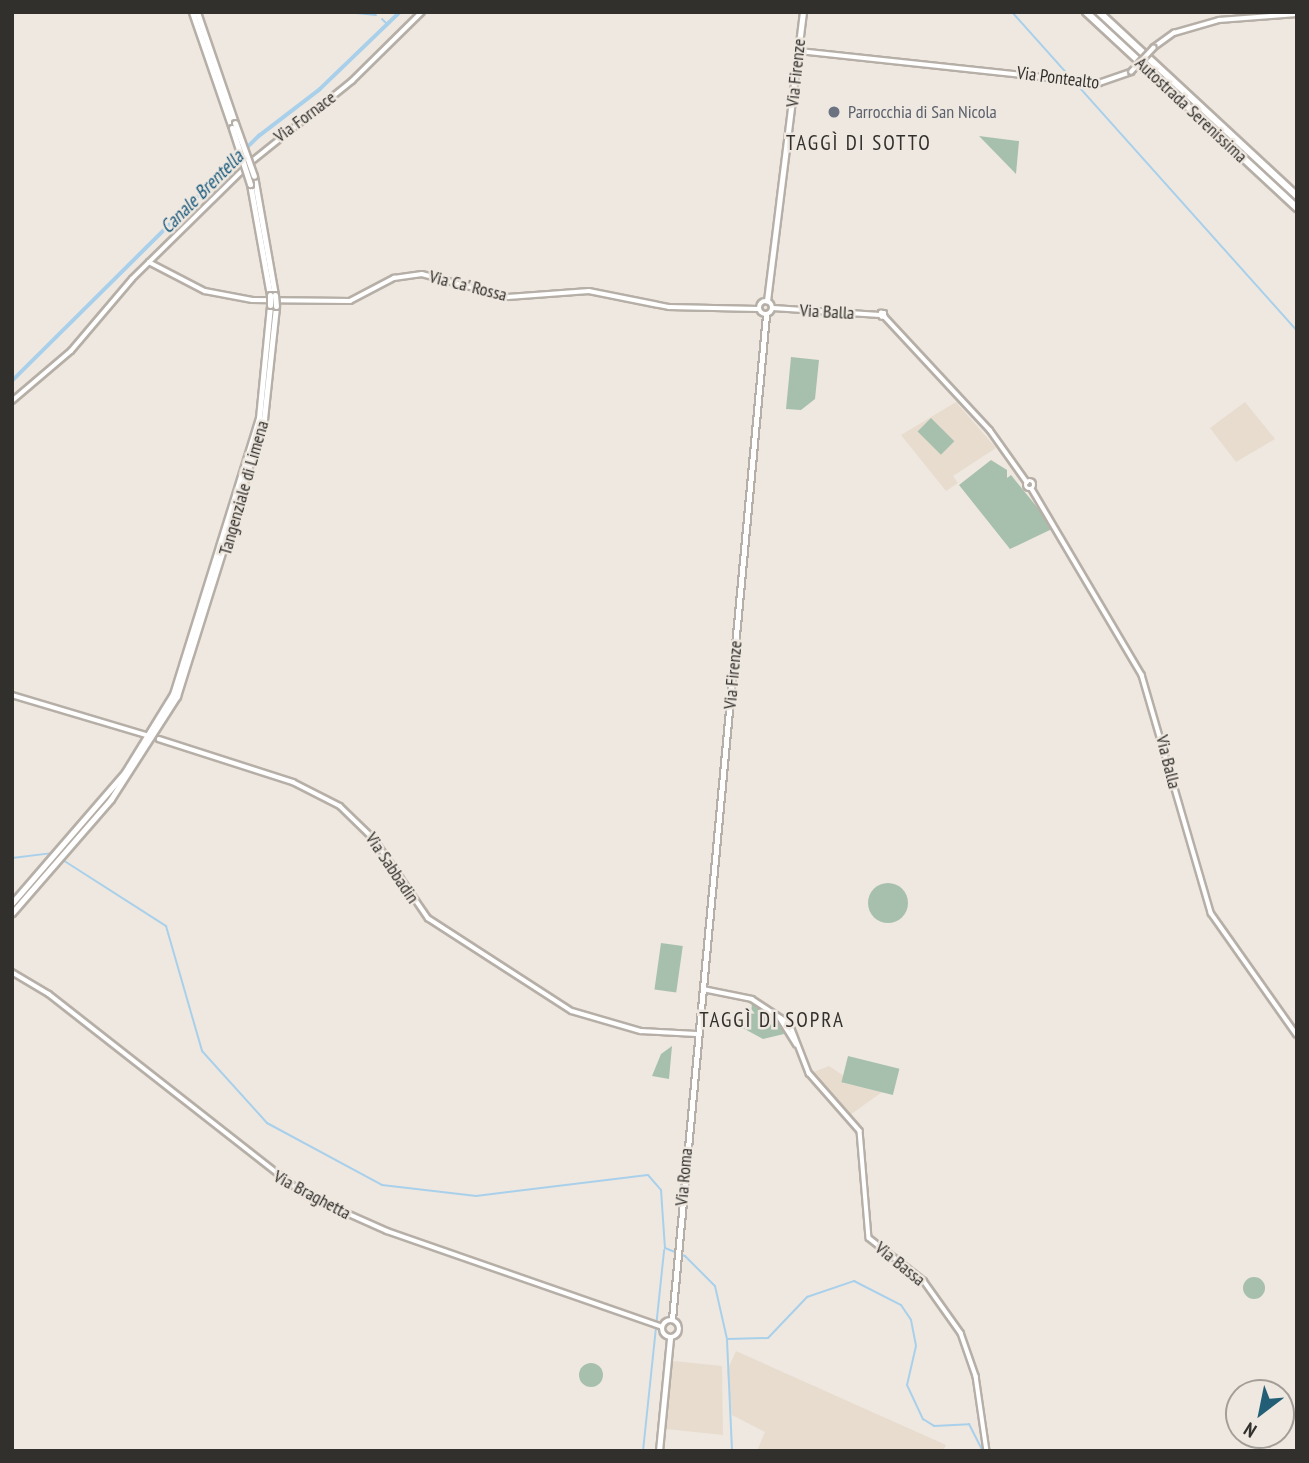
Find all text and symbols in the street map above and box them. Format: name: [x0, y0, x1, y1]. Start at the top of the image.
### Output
street label: Via Firenze: [782, 38, 810, 108]
street label: Autostrada Serenissima: [1131, 53, 1251, 167]
street label: Via Pontealto: [1016, 62, 1100, 94]
street label: Via Fornace: [270, 87, 340, 147]
place label: Parrocchia di San Nicola: [848, 101, 997, 123]
marker: Parrocchia di San Nicola: [826, 104, 842, 120]
district label: TAGGÌ DI SOTTO: [788, 130, 930, 156]
water label: Canale Brentella: [156, 146, 248, 238]
street label: Via Ca' Rossa: [426, 266, 510, 306]
street label: Via Balla: [799, 300, 855, 324]
street label: Tangenziale di Limena: [214, 418, 274, 558]
street label: Via Firenze: [719, 640, 747, 710]
street label: Via Balla: [1151, 733, 1185, 791]
street label: Via Sabbadin: [361, 829, 423, 907]
district label: TAGGÌ DI SOPRA: [701, 1007, 843, 1033]
street label: Via Roma: [671, 1147, 697, 1207]
street label: Via Braghetta: [270, 1166, 354, 1224]
street label: Via Bassa: [871, 1237, 929, 1291]
north arrow: [1225, 1379, 1295, 1449]
text: N: [1239, 1417, 1261, 1443]

